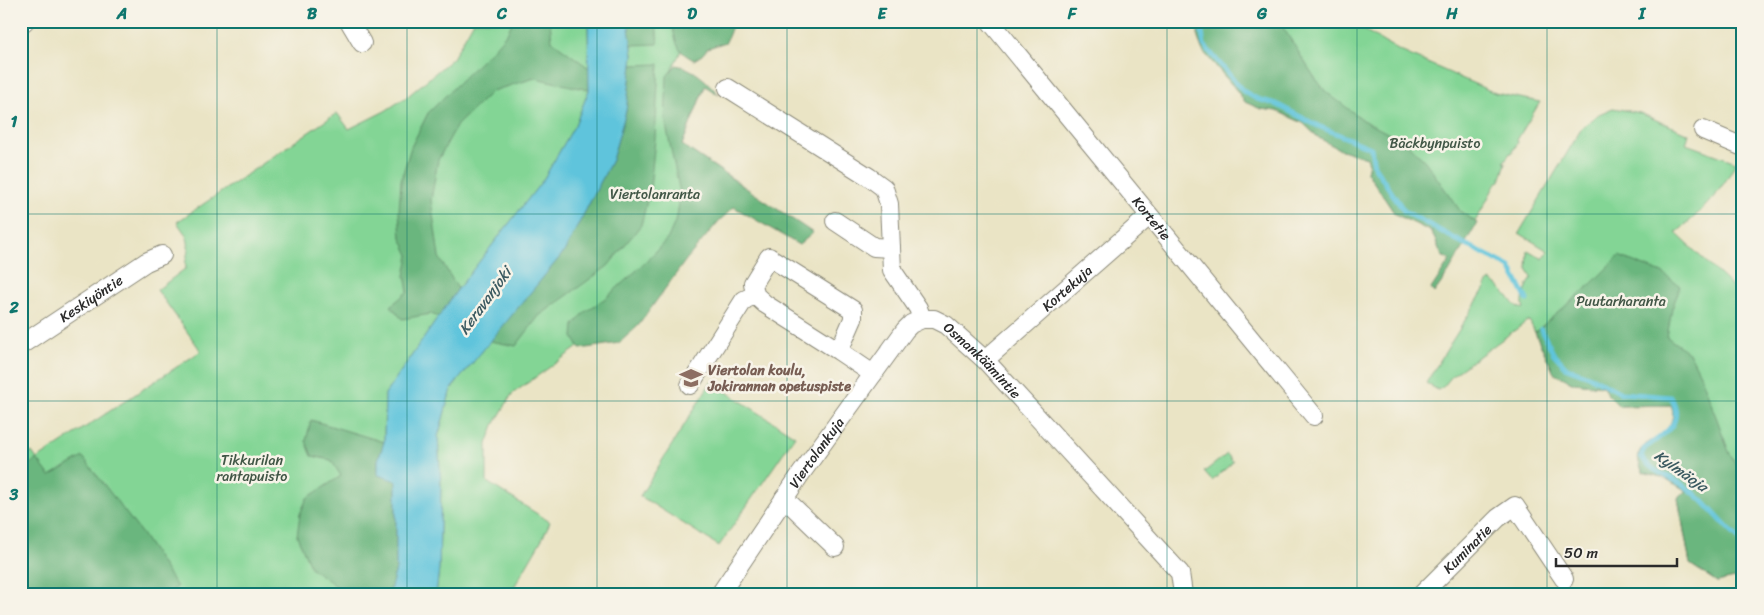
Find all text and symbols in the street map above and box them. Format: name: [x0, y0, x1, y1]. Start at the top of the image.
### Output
text: A: [116, 0, 127, 28]
text: B: [307, 0, 318, 28]
text: C: [496, 0, 508, 28]
text: D: [687, 0, 697, 28]
text: E: [878, 0, 888, 28]
text: F: [1067, 0, 1078, 28]
text: G: [1256, 0, 1268, 28]
text: H: [1445, 0, 1458, 28]
text: I: [1638, 0, 1647, 28]
text: 1: [11, 107, 18, 136]
park label: Bäckbynpuisto: [1390, 131, 1480, 156]
park label: Viertolanranta: [610, 182, 700, 207]
street label: Kortetie: [1126, 190, 1178, 246]
street label: Kortekuja: [1036, 258, 1098, 318]
water label: Keravanjoki: [452, 260, 520, 340]
street label: Keskiyöntie: [54, 268, 128, 329]
park label: Puutarharanta: [1576, 289, 1666, 314]
text: 2: [8, 293, 19, 322]
street label: Osmankäämintie: [937, 315, 1027, 405]
place label: Viertolan koulu, Jokirannan opetuspiste: [707, 358, 851, 399]
school or university icon: Viertolan koulu, Jokirannan opetuspiste: [678, 365, 704, 391]
street label: Viertolankuja: [782, 412, 851, 493]
water label: Kylmäoja: [1649, 443, 1715, 500]
park label: Tikkurilan rantapuisto: [217, 448, 287, 489]
text: 3: [9, 480, 19, 509]
street label: Kuminatie: [1437, 518, 1498, 579]
scale bar: [1556, 535, 1678, 567]
text: 50 m: [1564, 540, 1599, 566]

